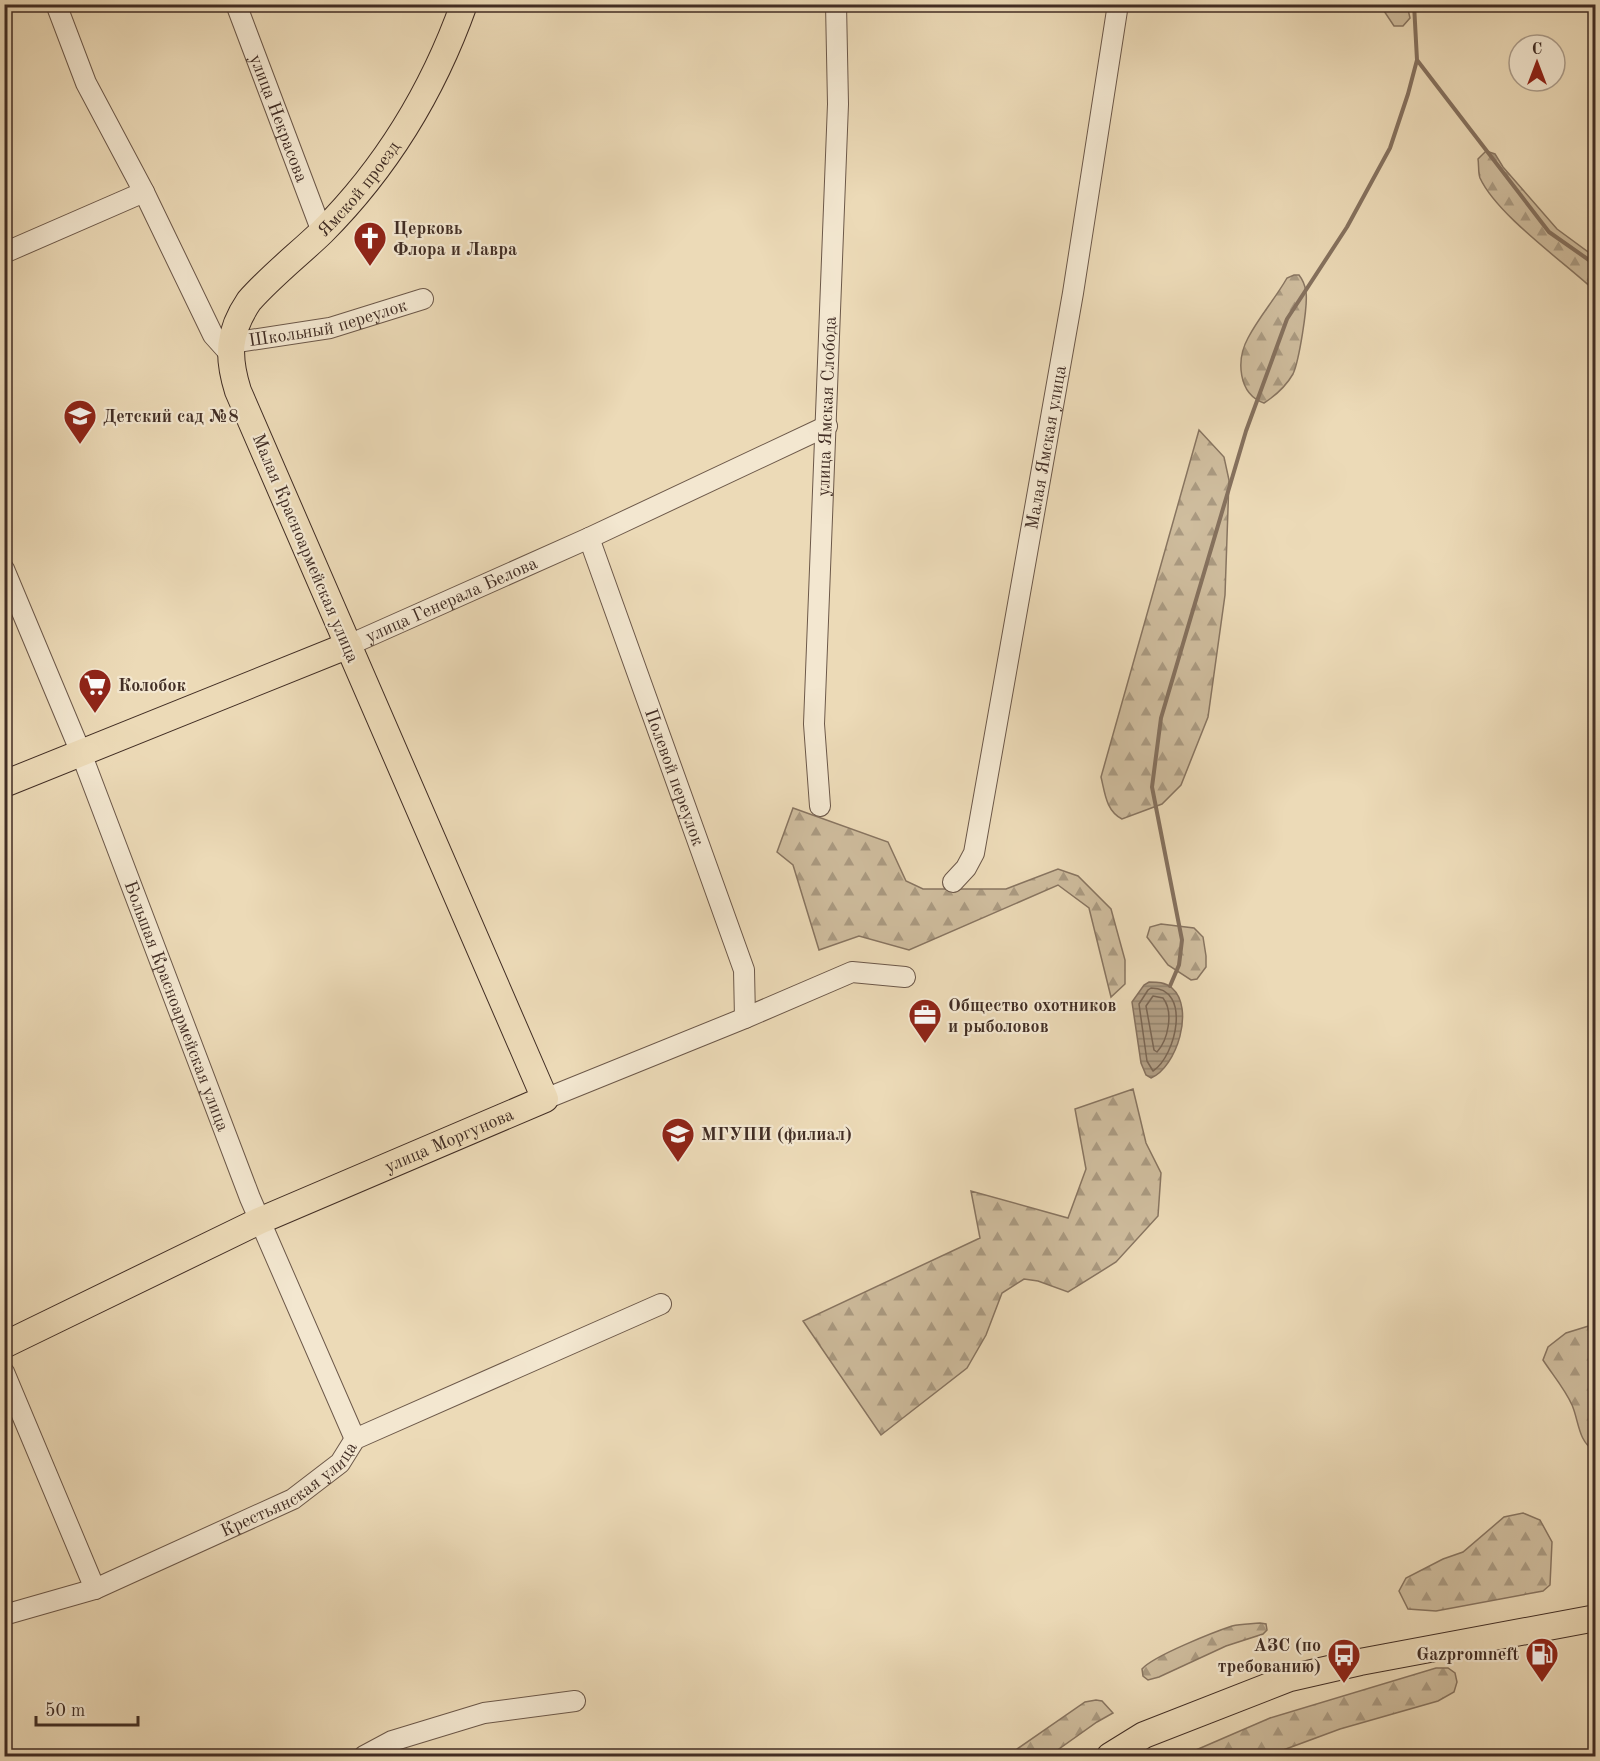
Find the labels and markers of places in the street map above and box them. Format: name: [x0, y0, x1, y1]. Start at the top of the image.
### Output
church icon: Церковь Флора и Лавра: [352, 220, 388, 267]
place label: Церковь Флора и Лавра: [393, 220, 517, 259]
school or university icon: Детский сад №8: [62, 398, 98, 445]
place label: Детский сад №8: [103, 408, 239, 426]
supermarket icon: Колобок: [77, 667, 113, 714]
place label: Колобок: [118, 677, 186, 695]
office icon: Общество охотников и рыболовов: [907, 997, 943, 1044]
place label: Общество охотников и рыболовов: [948, 997, 1117, 1036]
school or university icon: МГУПИ (филиал): [660, 1116, 696, 1163]
place label: МГУПИ (филиал): [701, 1126, 852, 1145]
fuel station icon: Gazpromneft: [1524, 1636, 1560, 1683]
place label: АЗС (по требованию): [1218, 1637, 1321, 1676]
bus stop icon: АЗС (по требованию): [1326, 1637, 1362, 1684]
place label: Gazpromneft: [1416, 1646, 1519, 1664]

